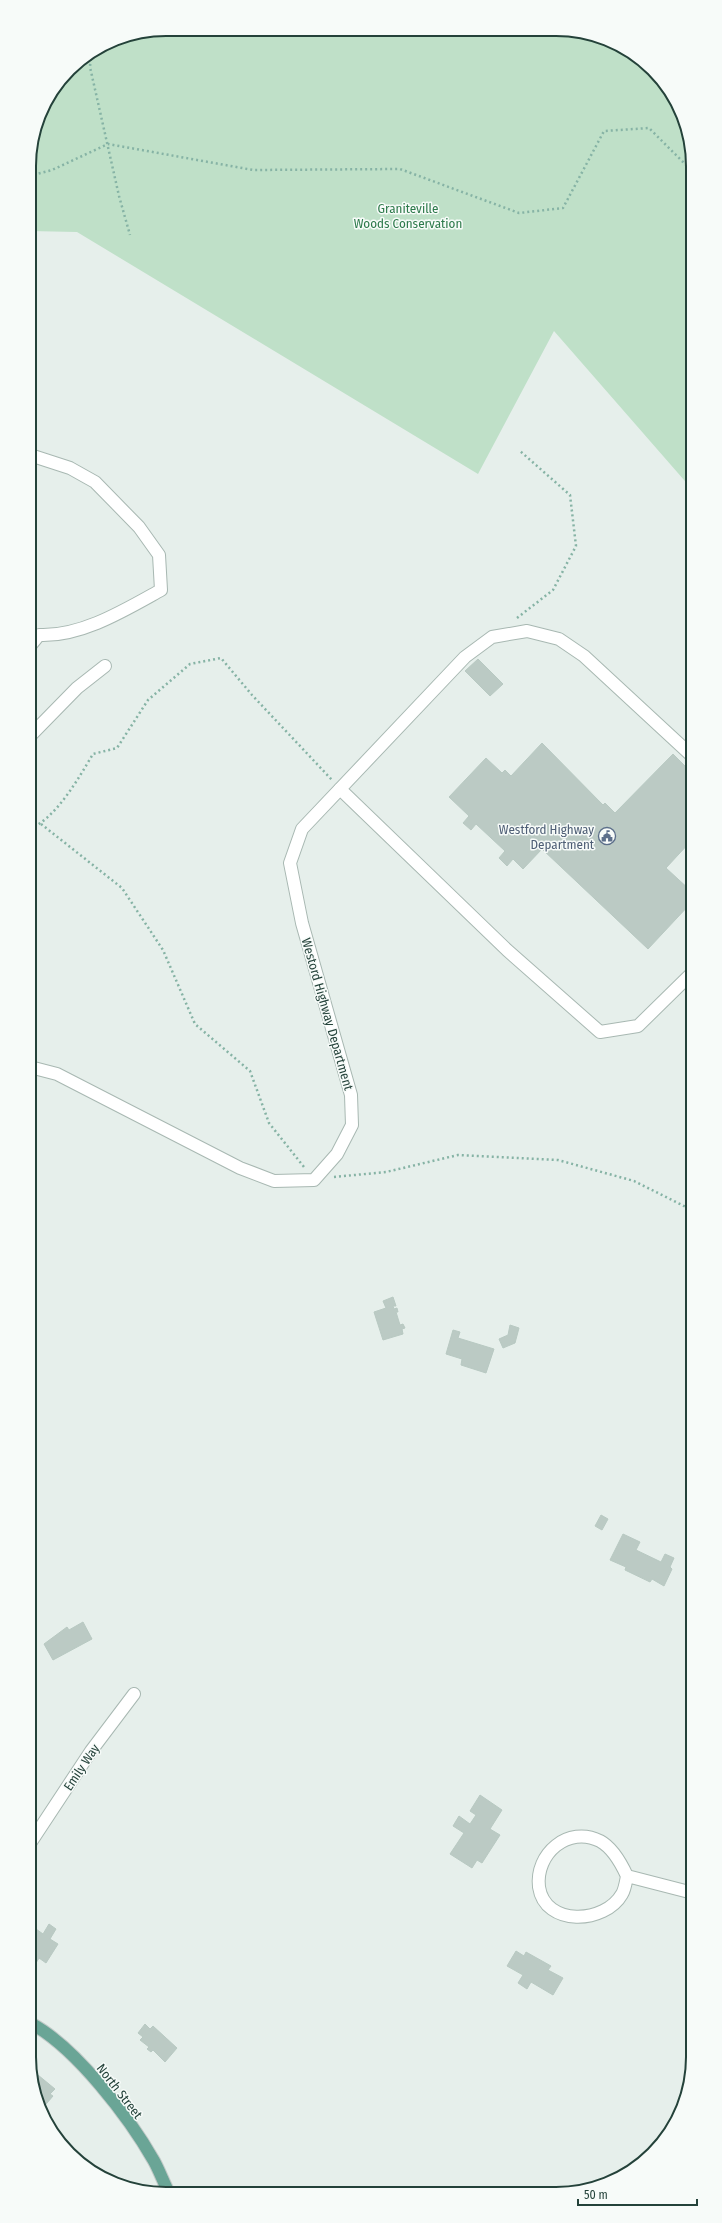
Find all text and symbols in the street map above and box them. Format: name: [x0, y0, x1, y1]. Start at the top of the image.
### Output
park label: Graniteville Woods Conservation: [354, 201, 462, 231]
place label: Westford Highway Department: [499, 822, 595, 852]
public building icon: Westford Highway Department: [597, 826, 617, 846]
street label: Westord Highway Department: [299, 936, 357, 1093]
street label: Emily Way: [60, 1741, 102, 1793]
street label: North Street: [94, 2061, 146, 2122]
scale bar: [578, 2181, 697, 2207]
text: 50 m: [584, 2188, 608, 2202]

